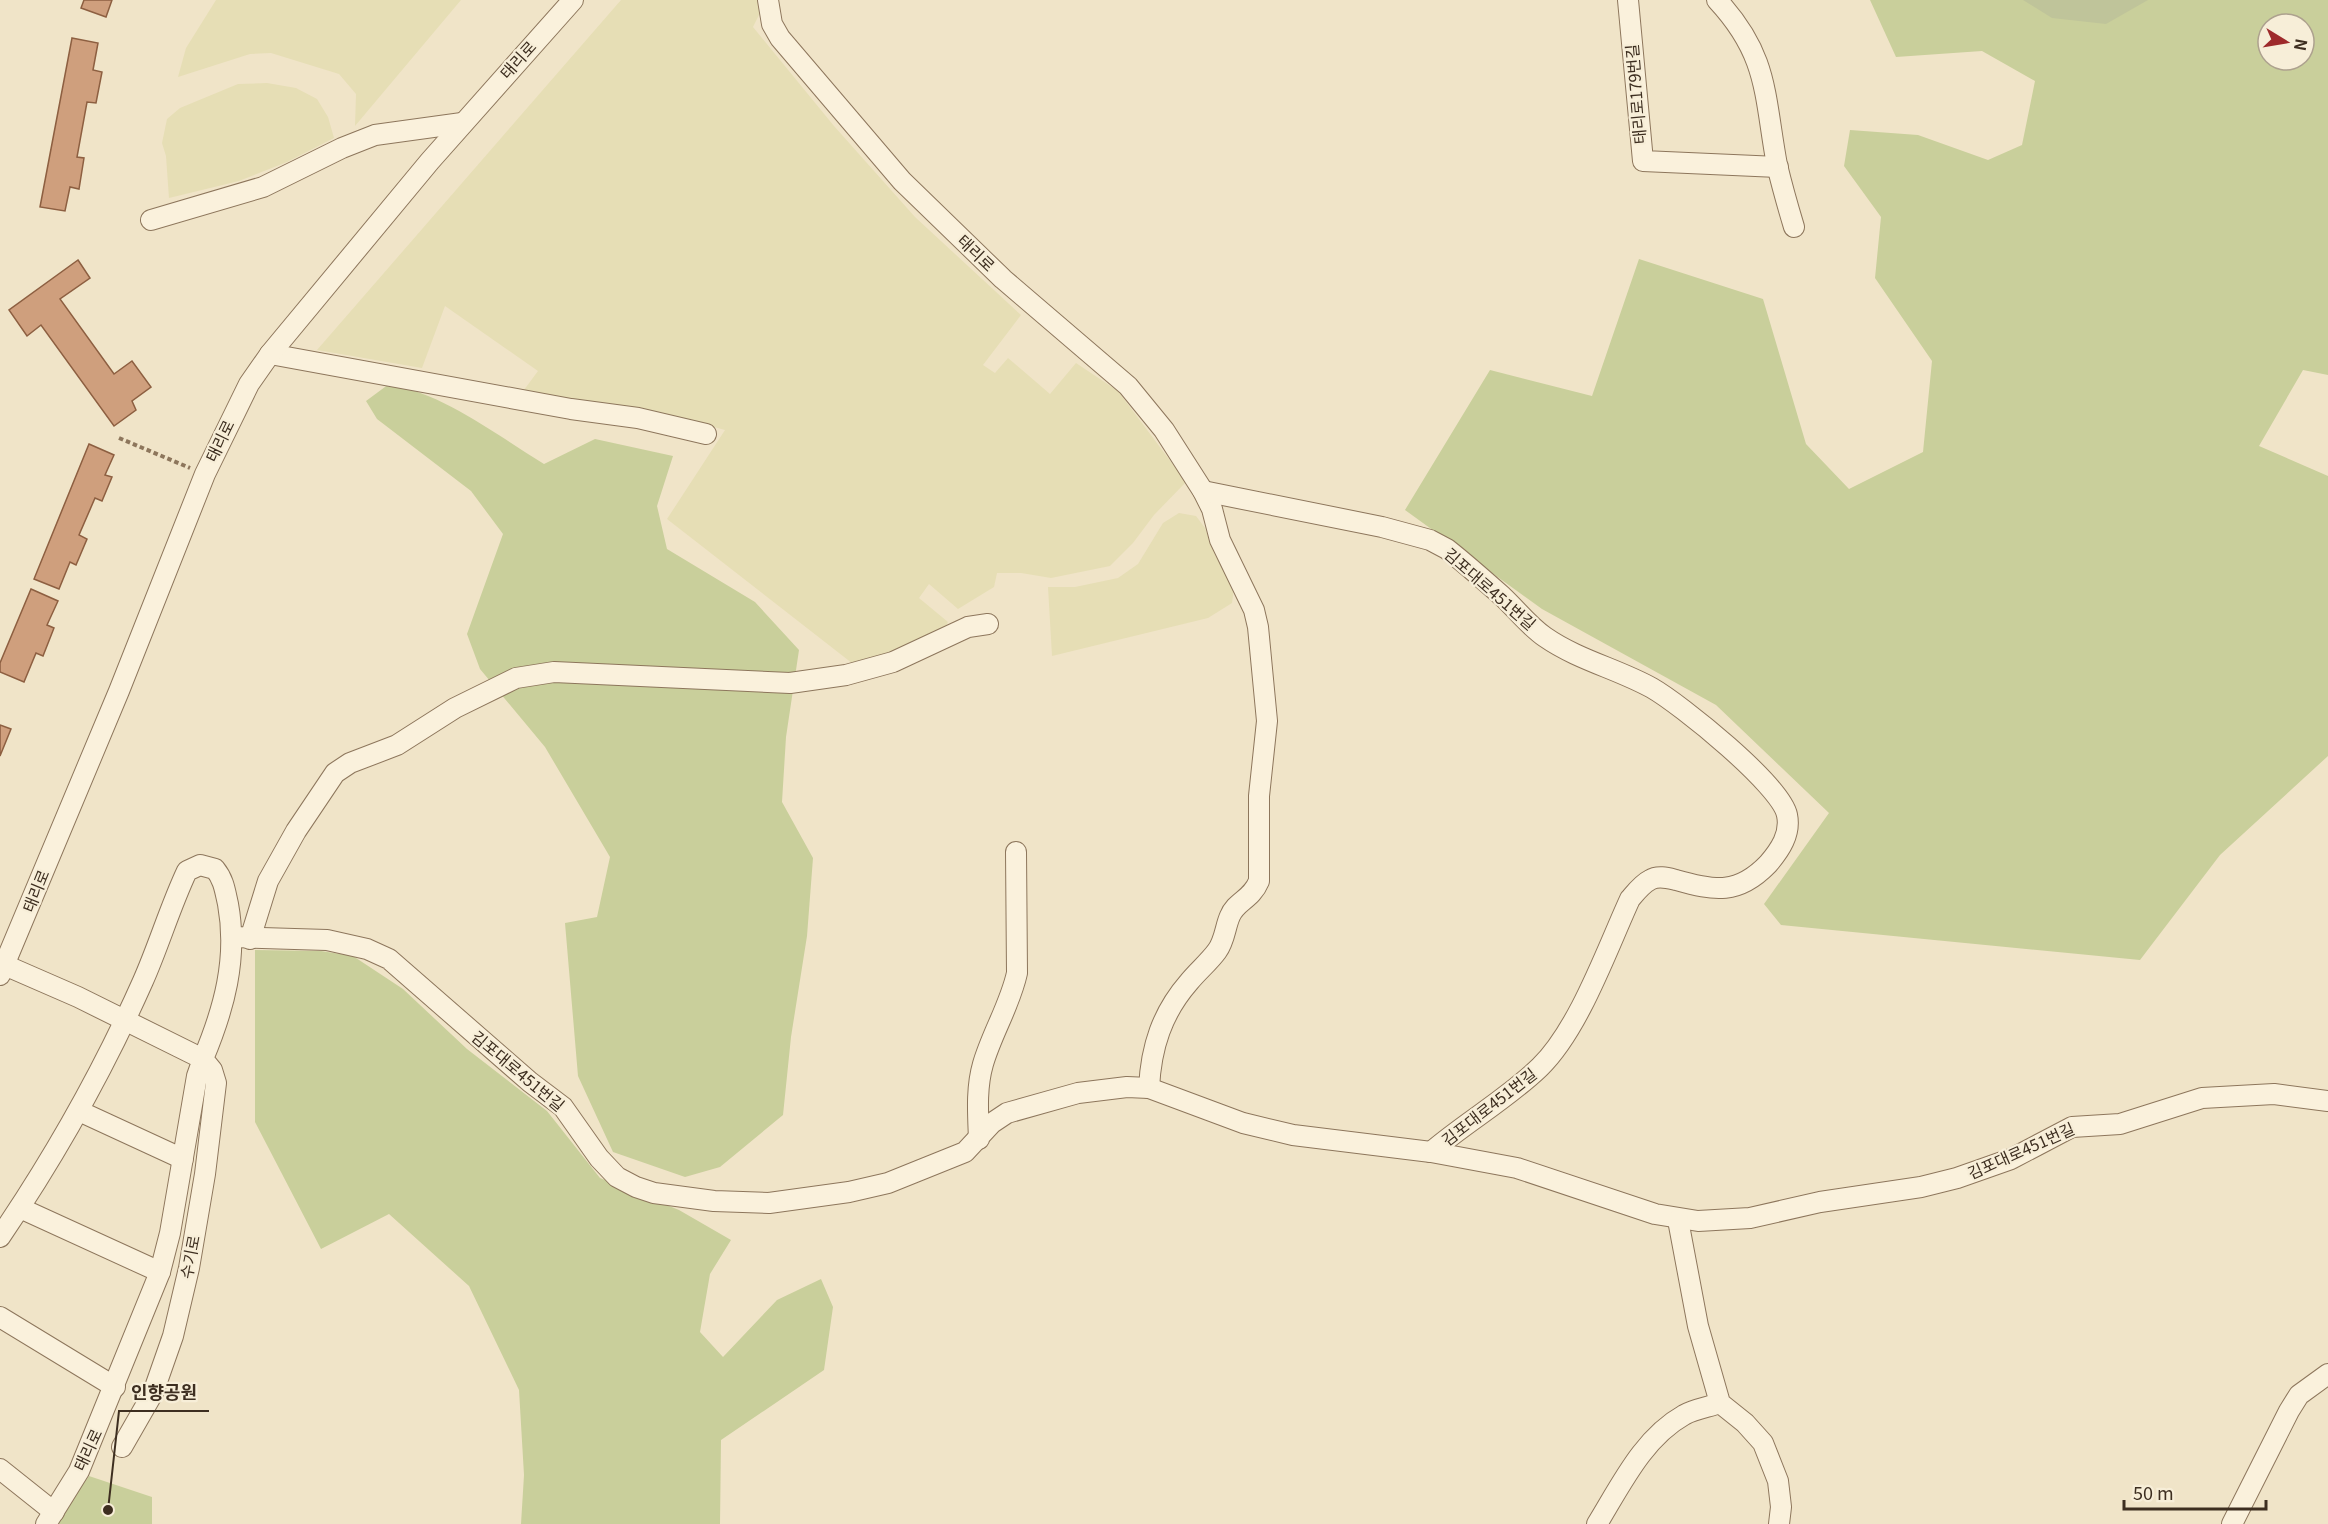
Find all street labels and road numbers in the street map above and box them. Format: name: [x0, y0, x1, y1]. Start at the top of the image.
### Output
street label: 태리로: [494, 35, 541, 84]
street label: 태리로179번길: [1619, 43, 1651, 145]
street label: 태리로: [952, 228, 1001, 276]
street label: 태리로: [199, 415, 240, 466]
street label: 김포대로451번길: [1439, 541, 1542, 635]
street label: 태리로: [16, 865, 55, 916]
street label: 김포대로451번길: [467, 1024, 570, 1116]
street label: 김포대로451번길: [1436, 1061, 1541, 1151]
street label: 김포대로451번길: [1963, 1116, 2078, 1184]
street label: 수기로: [173, 1233, 205, 1281]
street label: 태리로: [67, 1424, 107, 1475]

